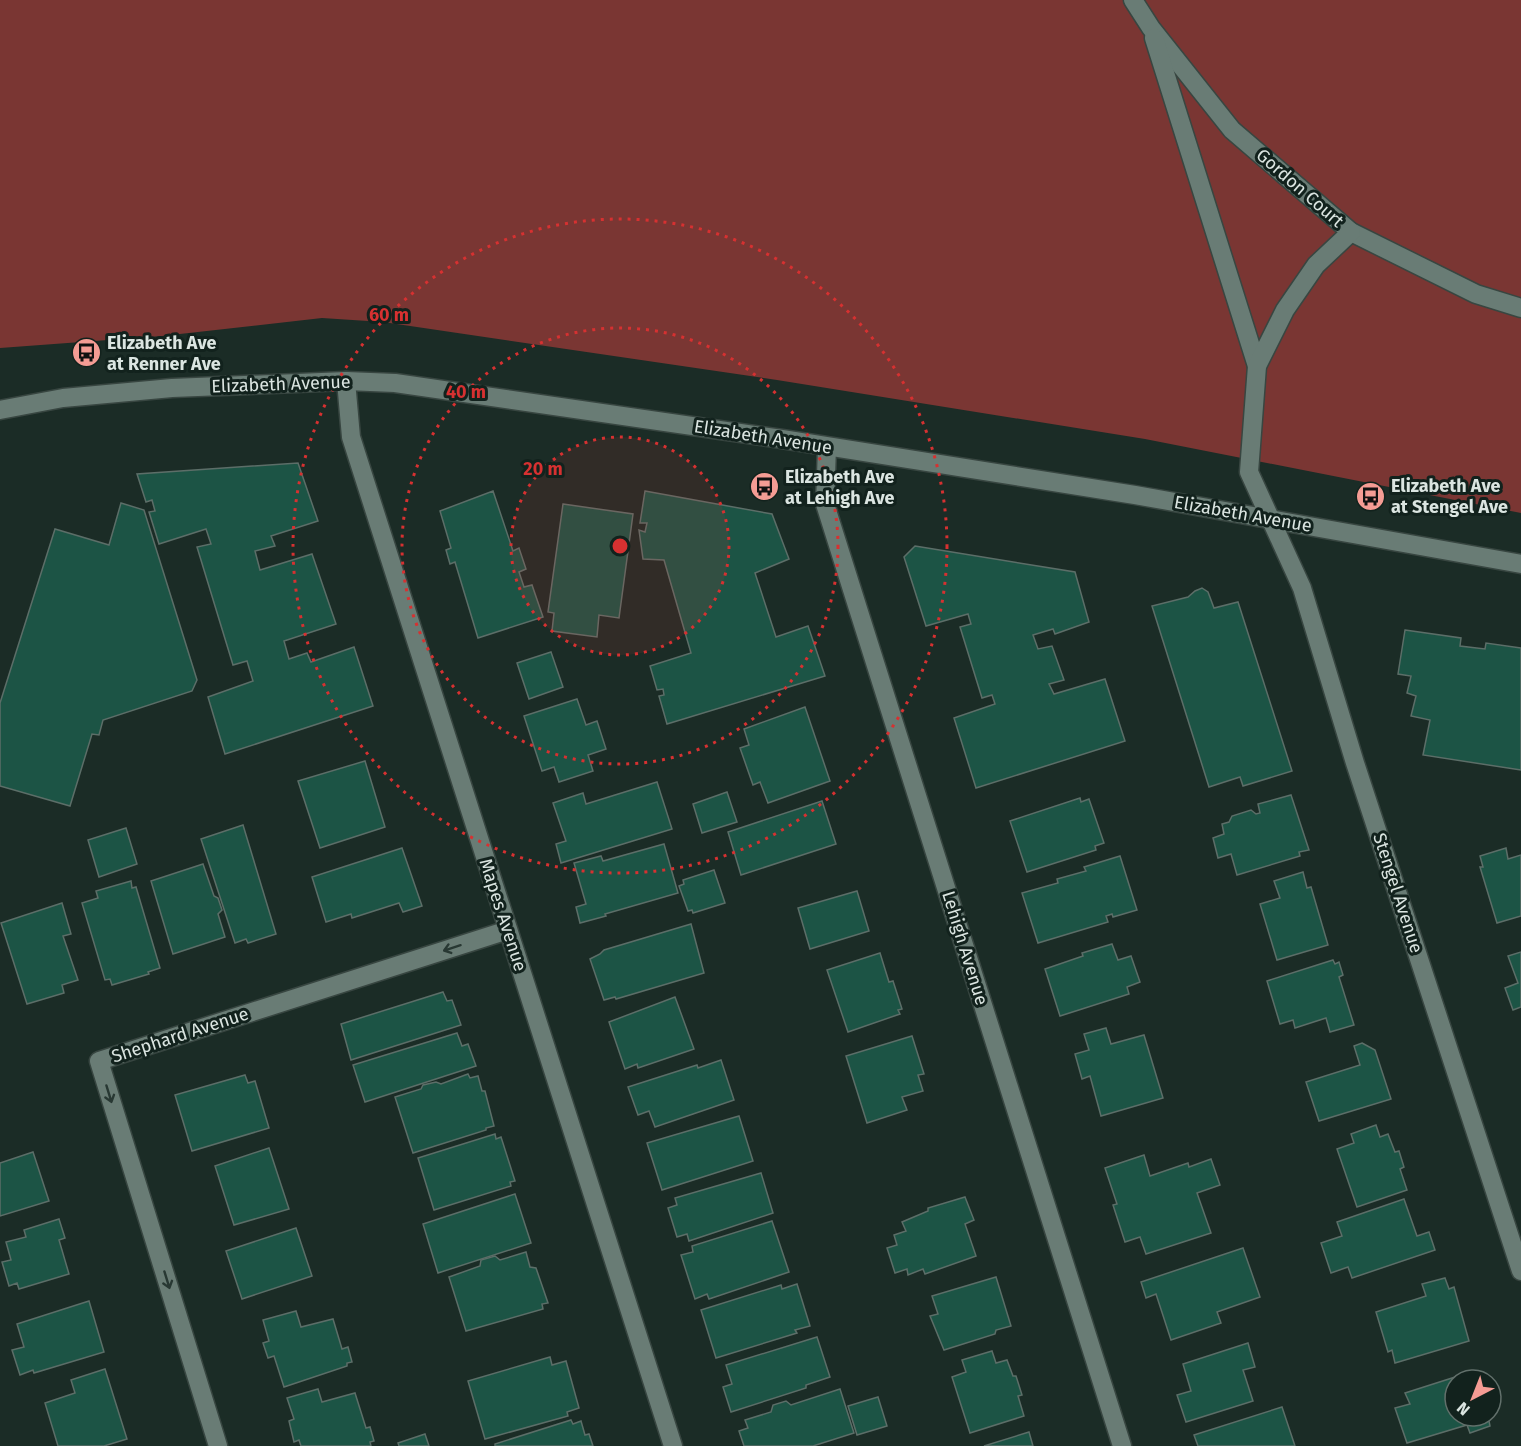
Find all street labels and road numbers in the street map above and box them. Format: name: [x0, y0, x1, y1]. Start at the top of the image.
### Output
street label: Gordon Court: [1252, 144, 1349, 232]
street label: Elizabeth Avenue: [211, 371, 351, 397]
street label: Elizabeth Avenue: [692, 415, 834, 459]
street label: Elizabeth Avenue: [1172, 491, 1314, 537]
street label: Stengel Avenue: [1368, 830, 1428, 956]
street label: Mapes Avenue: [474, 856, 532, 974]
street label: Lehigh Avenue: [937, 888, 993, 1008]
street label: Shephard Avenue: [109, 1002, 251, 1068]

